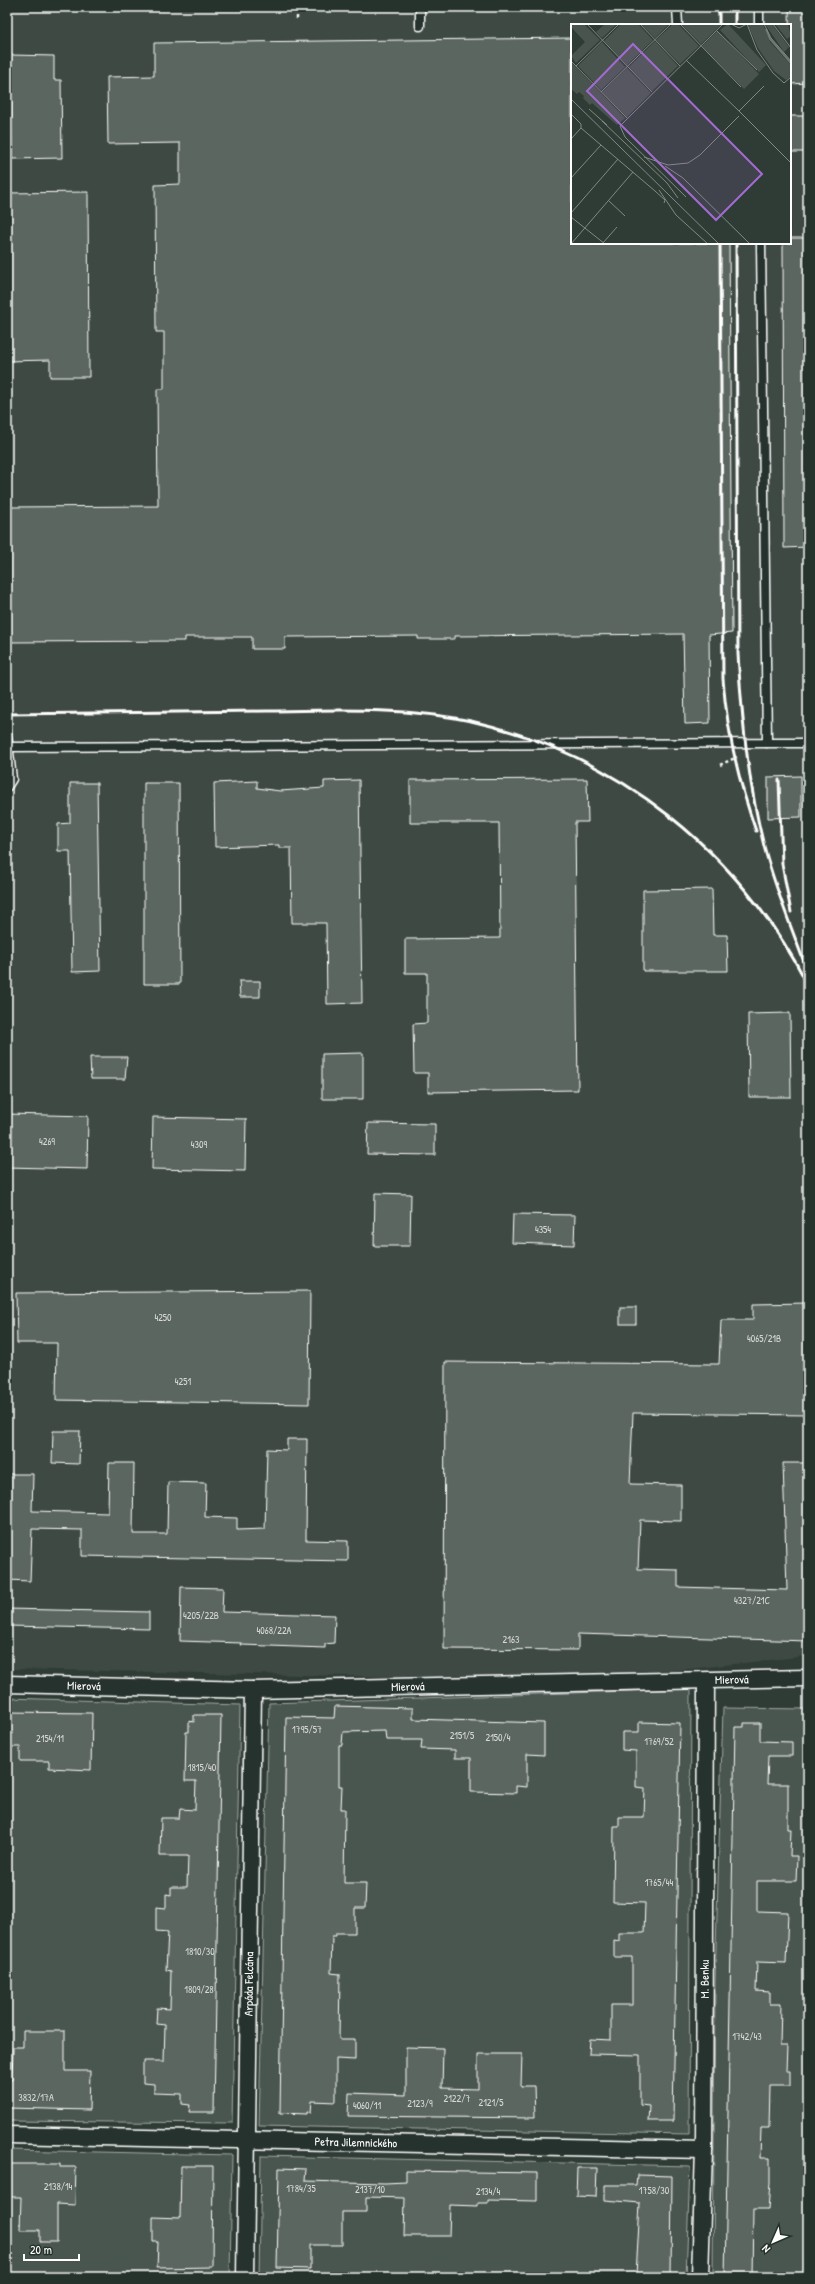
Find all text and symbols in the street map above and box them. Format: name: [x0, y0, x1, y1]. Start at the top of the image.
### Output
inset map: [571, 24, 791, 244]
house number: 4269: [39, 1135, 55, 1148]
house number: 4309: [191, 1138, 208, 1151]
house number: 4354: [535, 1223, 551, 1236]
house number: 4250: [154, 1311, 172, 1324]
house number: 4065/21B: [747, 1332, 781, 1345]
house number: 4251: [175, 1375, 192, 1388]
house number: 4327/21C: [734, 1594, 770, 1607]
house number: 4205/22B: [183, 1609, 219, 1622]
house number: 4068/22A: [256, 1624, 292, 1637]
house number: 2163: [503, 1633, 520, 1646]
street label: Mierová: [715, 1670, 749, 1688]
street label: Mierová: [67, 1676, 101, 1694]
street label: Mierová: [391, 1677, 425, 1695]
house number: 1795/57: [292, 1723, 322, 1736]
house number: 2151/5: [450, 1729, 475, 1742]
house number: 2150/4: [486, 1731, 511, 1744]
house number: 2154/11: [36, 1732, 64, 1745]
house number: 1769/52: [644, 1735, 674, 1748]
house number: 1815/40: [188, 1761, 217, 1774]
house number: 1765/44: [645, 1876, 674, 1889]
house number: 1810/30: [185, 1945, 215, 1958]
street label: Arpáda Felcána: [240, 1951, 257, 2016]
street label: M. Benku: [696, 1960, 713, 1998]
house number: 1809/28: [184, 1983, 214, 1996]
house number: 1742/43: [732, 2030, 762, 2043]
house number: 3832/17A: [18, 2091, 54, 2104]
house number: 2122/7: [444, 2092, 470, 2105]
house number: 2121/5: [478, 2096, 504, 2109]
house number: 2123/9: [407, 2097, 433, 2110]
house number: 4060/11: [353, 2099, 381, 2112]
street label: Petra Jilemnického: [314, 2133, 398, 2151]
house number: 2138/14: [44, 2180, 73, 2193]
house number: 1784/35: [286, 2182, 317, 2195]
house number: 2137/10: [355, 2183, 386, 2196]
house number: 1758/30: [639, 2184, 670, 2197]
house number: 2134/4: [476, 2185, 501, 2198]
north arrow: [753, 2222, 793, 2262]
scale bar: [24, 2236, 79, 2262]
text: 20 m: [30, 2241, 52, 2258]
text: N: [759, 2242, 773, 2256]

